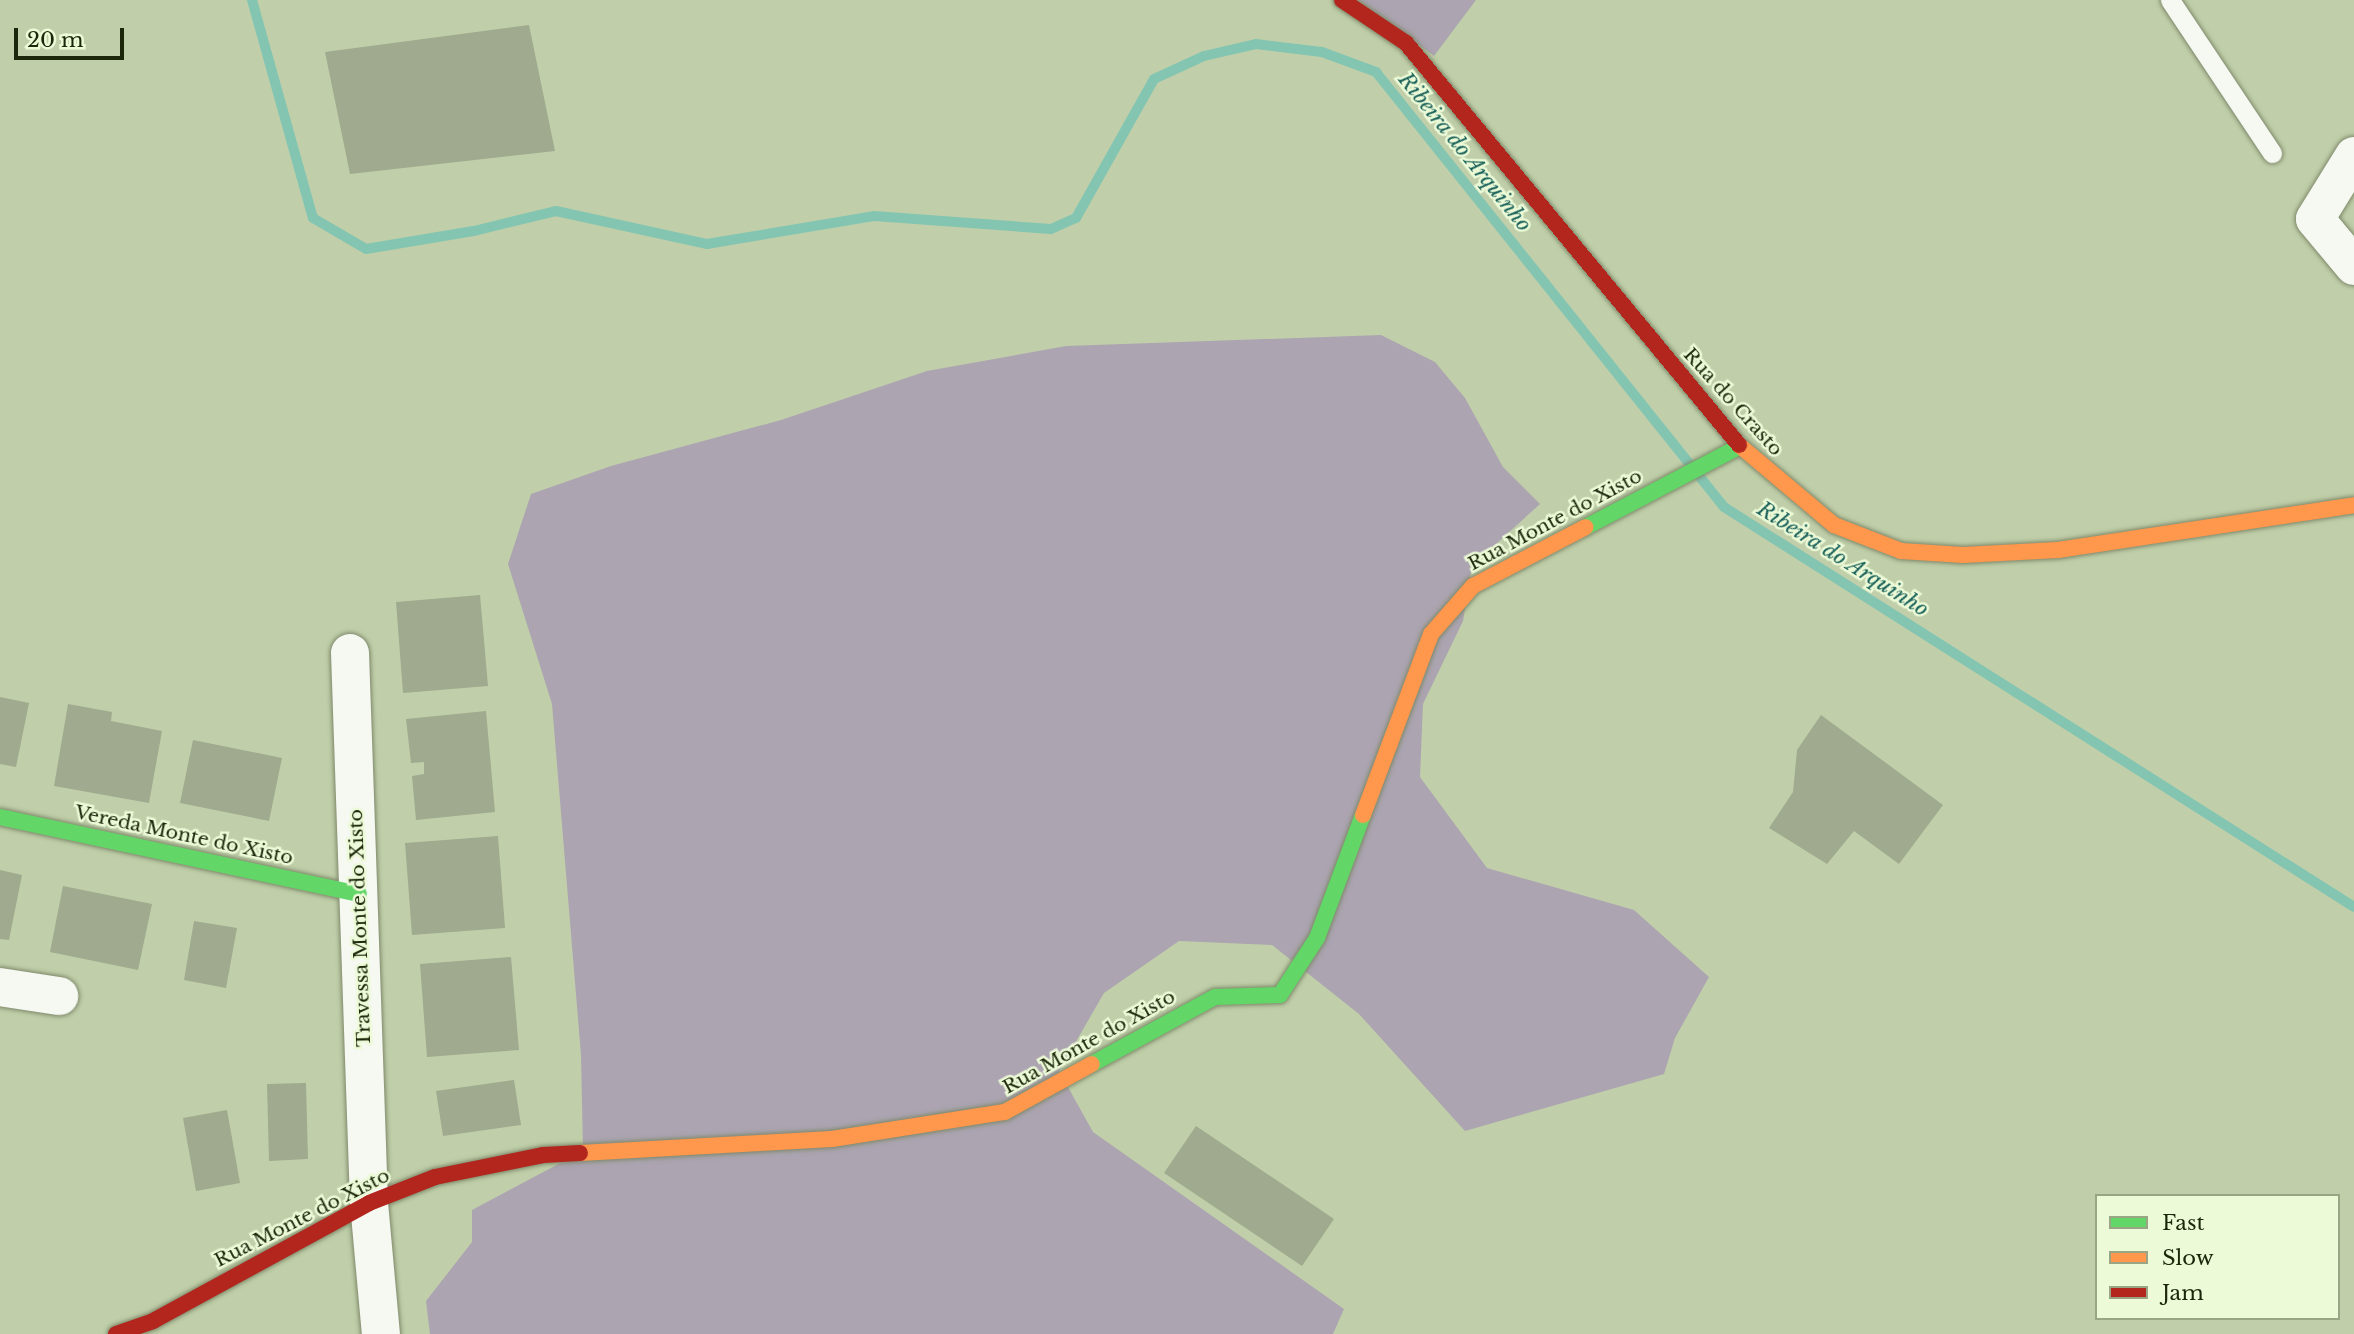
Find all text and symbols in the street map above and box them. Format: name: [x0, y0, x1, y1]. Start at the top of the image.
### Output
scale bar: [18, 14, 128, 58]
text: 20 m: [27, 27, 84, 53]
water label: Ribeira do Arquinho: [1393, 67, 1537, 237]
street label: Rua do Crasto: [1679, 343, 1787, 461]
street label: Rua Monte do Xisto: [1464, 464, 1646, 576]
water label: Ribeira do Arquinho: [1752, 496, 1934, 622]
street label: Vereda Monte do Xisto: [73, 801, 295, 869]
street label: Travessa Monte do Xisto: [344, 808, 376, 1048]
street label: Rua Monte do Xisto: [999, 985, 1179, 1099]
street label: Rua Monte do Xisto: [210, 1164, 394, 1272]
legend: [2095, 1194, 2340, 1320]
text: Fast: [2162, 1210, 2204, 1236]
text: Slow: [2162, 1245, 2214, 1271]
text: Jam: [2162, 1280, 2204, 1306]

